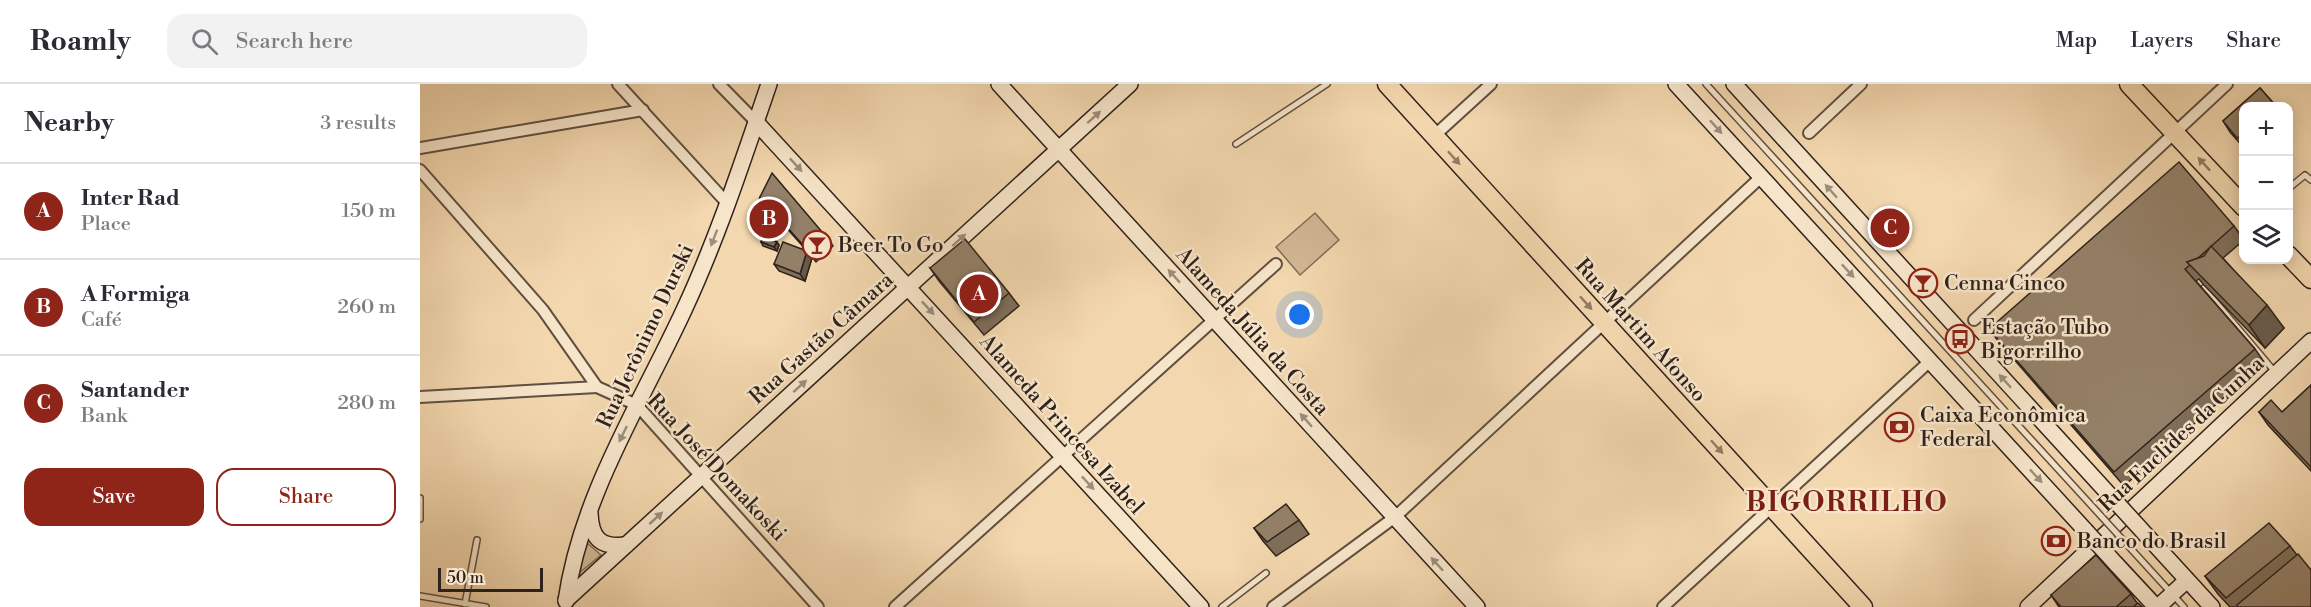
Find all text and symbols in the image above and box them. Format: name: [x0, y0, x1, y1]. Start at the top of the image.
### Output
search box: [167, 14, 587, 68]
text: Roamly: [30, 24, 131, 59]
icon: search: [188, 25, 221, 58]
text: Search here: [236, 28, 353, 55]
text: Map: [2056, 28, 2097, 54]
text: Layers: [2130, 28, 2193, 54]
text: Share: [2226, 28, 2281, 54]
map controls: [2239, 102, 2293, 264]
button: +: [2239, 102, 2293, 156]
text: Nearby: [24, 107, 114, 139]
one-way arrow: [1087, 110, 1102, 124]
text: 3 results: [320, 111, 396, 136]
one-way arrow: [1709, 119, 1722, 134]
one-way arrow: [1447, 151, 1461, 166]
button: −: [2239, 156, 2293, 210]
one-way arrow: [789, 157, 803, 172]
one-way arrow: [2197, 157, 2211, 171]
one-way arrow: [1824, 183, 1838, 198]
text: Inter Rad: [81, 185, 180, 212]
pin: B: [750, 196, 788, 242]
text: A: [36, 199, 51, 224]
text: 150 m: [341, 199, 396, 224]
pin: C: [1870, 206, 1910, 250]
button: layers: [2239, 210, 2293, 264]
text: Place: [81, 212, 131, 237]
one-way arrow: [709, 229, 718, 247]
bar icon: Beer To Go: [801, 229, 833, 261]
place label: Beer To Go: [837, 233, 944, 259]
one-way arrow: [951, 234, 966, 247]
street label: Rua Jerônimo Durski: [592, 240, 700, 433]
street label: Alameda Júlia da Costa: [1169, 242, 1335, 421]
street label: Rua Martim Afonso: [1569, 253, 1712, 408]
one-way arrow: [1841, 263, 1854, 278]
street label: Rua Gastão Câmara: [744, 267, 899, 410]
bar icon: Cenna Cinco: [1907, 267, 1939, 299]
one-way arrow: [1168, 269, 1181, 284]
place label: Cenna Cinco: [1944, 271, 2065, 297]
pin: A: [960, 272, 998, 316]
text: A Formiga: [81, 281, 190, 308]
text: B: [36, 295, 51, 320]
text: 260 m: [338, 295, 396, 320]
one-way arrow: [1578, 295, 1592, 309]
your location: [1285, 300, 1314, 329]
one-way arrow: [920, 301, 934, 315]
text: Café: [81, 308, 122, 333]
place label: Estação Tubo Bigorrilho: [1980, 315, 2109, 365]
bus stop icon: Estação Tubo Bigorrilho: [1944, 323, 1976, 355]
street label: Alameda Princesa Izabel: [973, 329, 1149, 520]
street label: Rua Euclides da Cunha: [2094, 351, 2270, 518]
one-way arrow: [1999, 374, 2012, 389]
text: Santander: [81, 377, 190, 404]
one-way arrow: [792, 379, 807, 393]
street label: Rua José Domakoski: [641, 388, 792, 547]
text: C: [36, 391, 51, 416]
text: 280 m: [337, 391, 396, 416]
place label: Caixa Econômica Federal: [1920, 403, 2086, 453]
text: Bank: [81, 404, 128, 429]
bank icon: Caixa Econômica Federal: [1883, 411, 1915, 443]
one-way arrow: [1300, 413, 1313, 428]
one-way arrow: [618, 425, 628, 442]
one-way arrow: [1710, 439, 1724, 454]
button: Save: [24, 468, 204, 526]
button: Share: [216, 468, 396, 526]
one-way arrow: [2029, 469, 2043, 484]
one-way arrow: [1080, 476, 1094, 490]
district label: BIGORRILHO: [1746, 486, 1948, 520]
one-way arrow: [648, 511, 663, 525]
bank icon: Banco do Brasil: [2040, 525, 2072, 557]
place label: Banco do Brasil: [2076, 529, 2226, 555]
one-way arrow: [1431, 557, 1444, 572]
scale bar: [438, 565, 543, 592]
text: 50 m: [447, 568, 484, 588]

